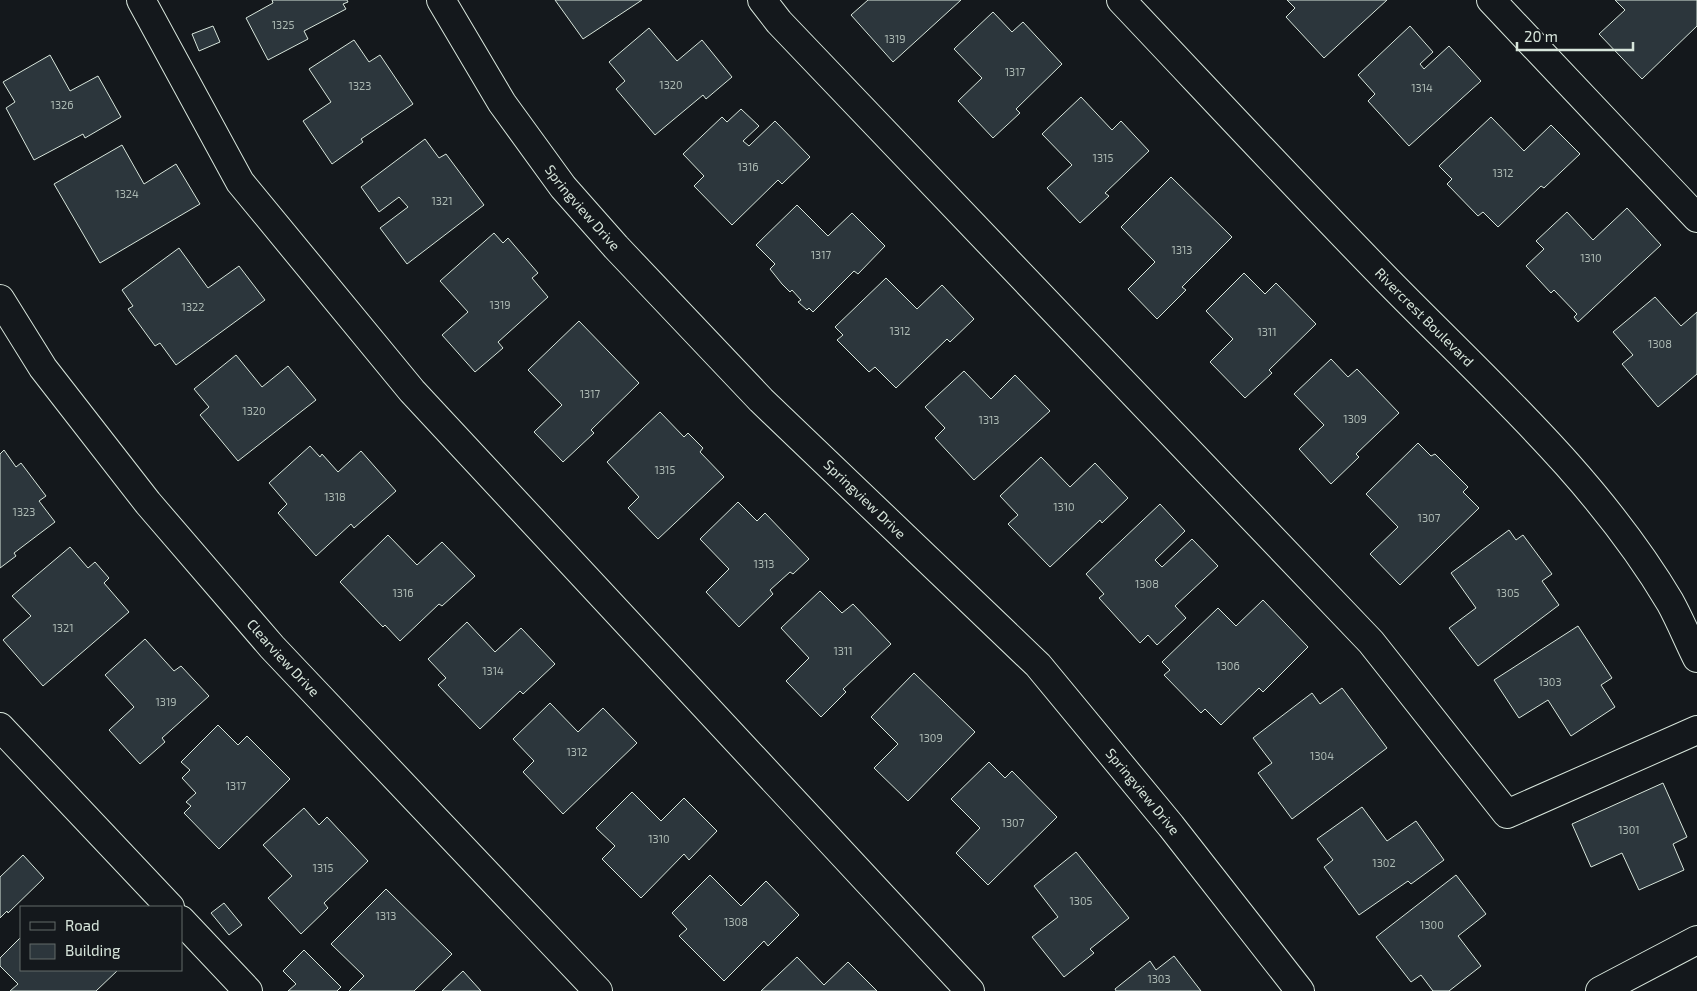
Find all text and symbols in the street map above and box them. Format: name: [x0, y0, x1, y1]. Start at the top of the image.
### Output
house number: 1325: [272, 18, 294, 31]
scale bar: [1517, 20, 1633, 52]
text: 20 m: [1524, 27, 1558, 45]
house number: 1319: [884, 32, 906, 45]
house number: 1317: [1005, 65, 1026, 78]
house number: 1320: [659, 78, 683, 91]
house number: 1323: [349, 79, 371, 92]
house number: 1314: [1411, 81, 1433, 94]
house number: 1326: [51, 98, 73, 111]
house number: 1315: [1093, 151, 1113, 164]
house number: 1316: [737, 160, 759, 173]
street label: Springview Drive: [542, 161, 624, 254]
house number: 1312: [1492, 166, 1514, 179]
house number: 1324: [115, 187, 139, 200]
house number: 1321: [431, 194, 453, 207]
house number: 1313: [1172, 243, 1193, 256]
house number: 1317: [811, 248, 832, 261]
house number: 1310: [1580, 251, 1602, 264]
street label: Rivercrest Boulevard: [1372, 264, 1478, 370]
house number: 1319: [489, 298, 511, 311]
house number: 1322: [182, 300, 204, 313]
house number: 1312: [889, 324, 911, 337]
house number: 1311: [1257, 325, 1277, 338]
house number: 1308: [1648, 337, 1672, 350]
house number: 1317: [580, 387, 601, 400]
house number: 1320: [242, 404, 266, 417]
house number: 1309: [1343, 412, 1367, 425]
house number: 1313: [979, 413, 1000, 426]
street label: Springview Drive: [821, 456, 910, 542]
house number: 1315: [655, 463, 675, 476]
house number: 1318: [324, 490, 346, 503]
house number: 1310: [1053, 500, 1075, 513]
house number: 1323: [13, 505, 35, 518]
house number: 1307: [1418, 511, 1441, 524]
house number: 1313: [754, 557, 775, 570]
house number: 1308: [1135, 577, 1159, 590]
house number: 1316: [392, 586, 414, 599]
house number: 1305: [1496, 586, 1520, 599]
street label: Clearview Drive: [244, 615, 323, 700]
house number: 1321: [52, 621, 74, 634]
house number: 1311: [833, 644, 853, 657]
house number: 1306: [1216, 659, 1240, 672]
house number: 1314: [482, 664, 504, 677]
house number: 1303: [1538, 675, 1562, 688]
house number: 1319: [155, 695, 177, 708]
house number: 1309: [919, 731, 943, 744]
house number: 1312: [566, 745, 588, 758]
street label: Springview Drive: [1102, 745, 1184, 838]
house number: 1304: [1310, 749, 1334, 762]
house number: 1317: [226, 779, 247, 792]
house number: 1307: [1002, 816, 1025, 829]
house number: 1301: [1618, 823, 1640, 836]
house number: 1310: [648, 832, 670, 845]
house number: 1302: [1372, 856, 1396, 869]
house number: 1315: [313, 861, 333, 874]
house number: 1305: [1069, 894, 1093, 907]
legend: [20, 906, 182, 971]
house number: 1313: [376, 909, 397, 922]
house number: 1308: [724, 915, 748, 928]
text: Road: [65, 916, 100, 934]
house number: 1300: [1420, 918, 1444, 931]
text: Building: [65, 941, 121, 959]
house number: 1303: [1147, 972, 1171, 985]

